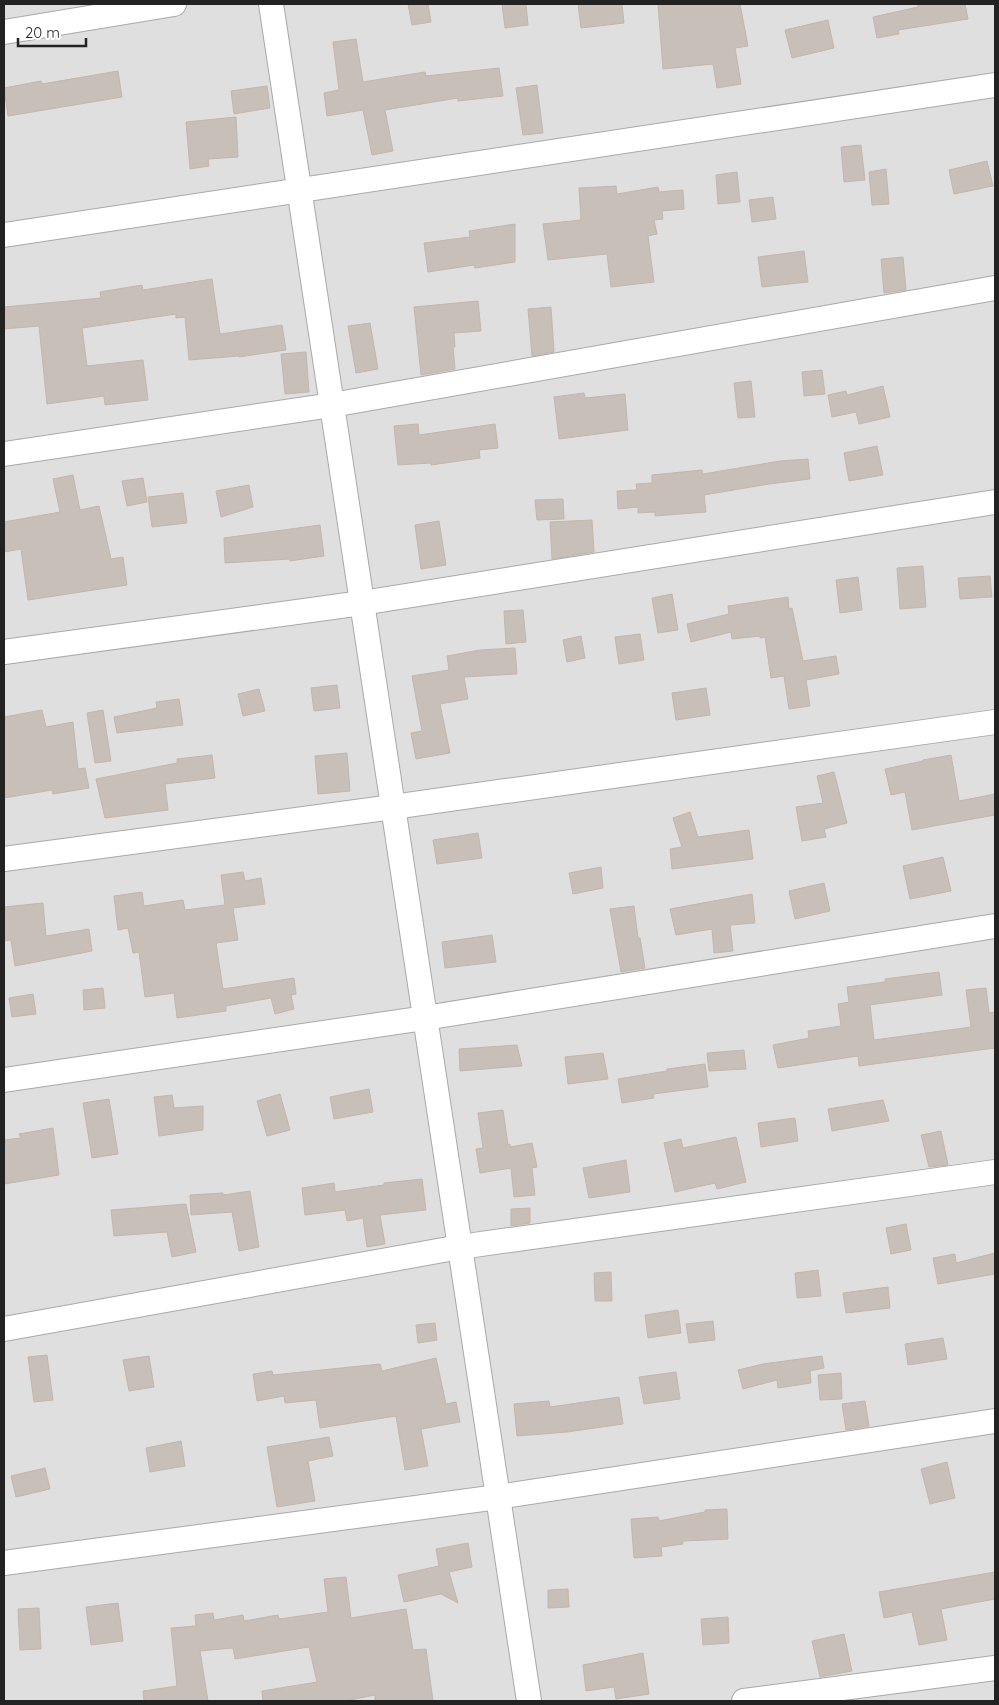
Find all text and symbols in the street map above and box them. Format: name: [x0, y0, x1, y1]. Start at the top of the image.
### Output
scale bar: [18, 15, 85, 47]
text: 20 m: [25, 23, 60, 42]

